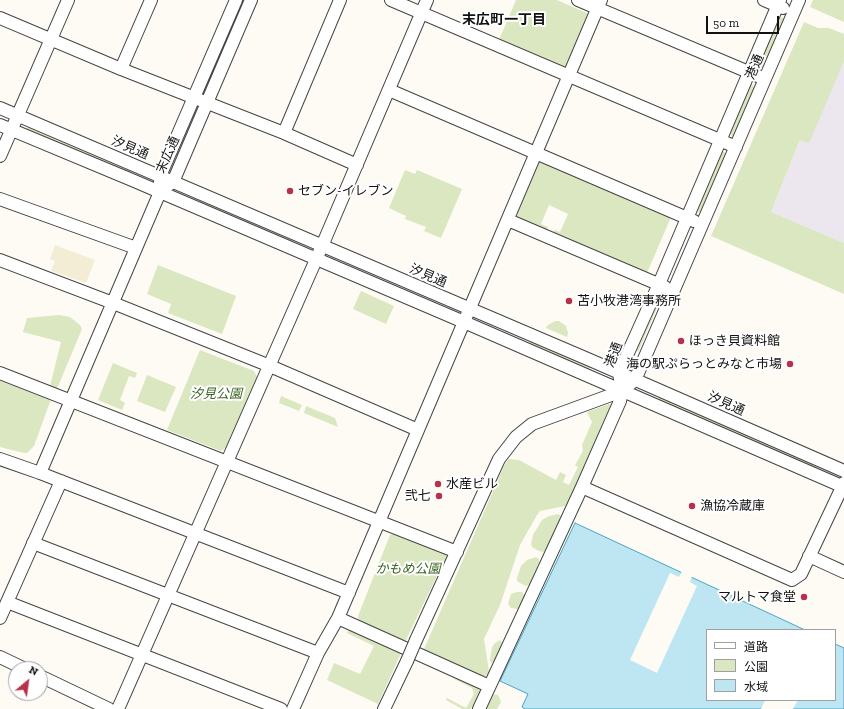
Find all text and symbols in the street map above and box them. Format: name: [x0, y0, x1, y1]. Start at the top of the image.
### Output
scale bar: [708, 8, 781, 34]
district label: 末広町一丁目: [462, 12, 546, 28]
text: 50 m: [713, 16, 739, 30]
street label: 港通: [743, 52, 767, 82]
street label: 汐見通: [109, 133, 151, 163]
street label: 末広通: [153, 134, 183, 176]
place label: セブン-イレブン: [298, 183, 394, 199]
marker: セブン-イレブン: [285, 186, 295, 196]
street label: 汐見通: [407, 261, 449, 291]
place label: 苫小牧港湾事務所: [577, 293, 681, 309]
marker: 苫小牧港湾事務所: [564, 296, 574, 306]
place label: ほっき貝資料館: [689, 333, 780, 349]
marker: ほっき貝資料館: [676, 336, 686, 346]
street label: 港通: [602, 340, 626, 370]
place label: 海の駅ぷらっとみなと市場: [626, 356, 782, 372]
marker: 海の駅ぷらっとみなと市場: [785, 359, 795, 369]
park label: 汐見公園: [190, 386, 242, 402]
street label: 汐見通: [705, 389, 747, 419]
place label: 水産ビル: [446, 476, 498, 492]
marker: 水産ビル: [433, 479, 443, 489]
place label: 弐七: [405, 488, 431, 504]
marker: 弐七: [434, 491, 444, 501]
place label: 漁協冷蔵庫: [700, 498, 765, 514]
marker: 漁協冷蔵庫: [687, 501, 697, 511]
park label: かもめ公園: [376, 561, 440, 577]
place label: マルトマ食堂: [718, 589, 796, 605]
marker: マルトマ食堂: [799, 592, 809, 602]
legend: [706, 629, 836, 701]
text: 道路: [744, 640, 768, 654]
text: 公園: [744, 660, 768, 674]
north arrow: [8, 661, 48, 701]
text: N: [27, 663, 40, 679]
text: 水域: [744, 680, 768, 694]

